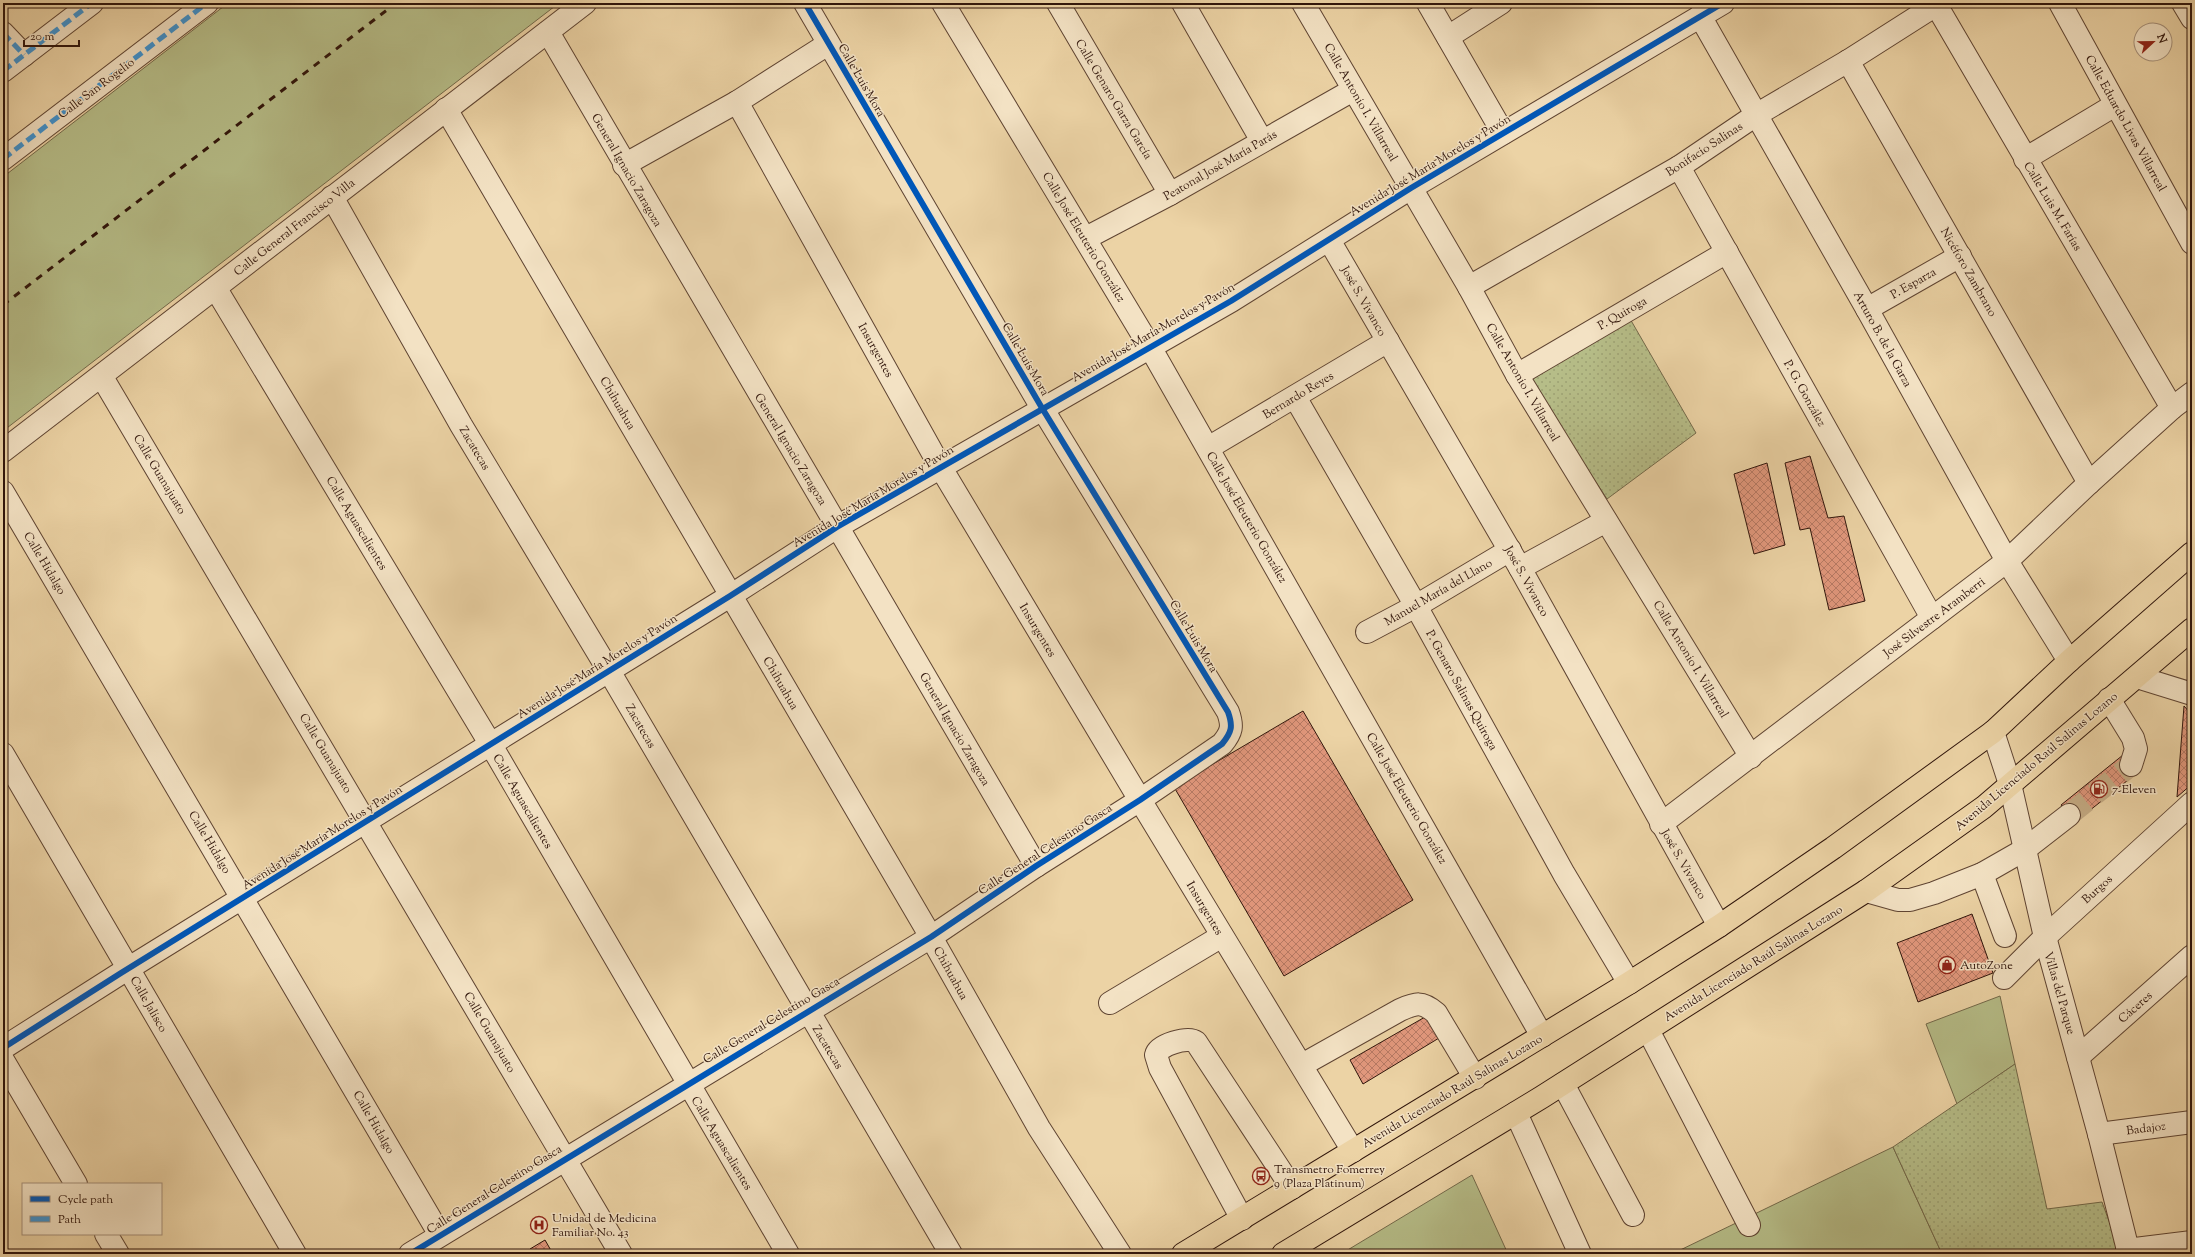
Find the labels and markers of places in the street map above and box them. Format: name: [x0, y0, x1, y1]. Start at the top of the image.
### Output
fuel station icon: 7-Eleven: [2089, 779, 2109, 799]
place label: 7-Eleven: [2112, 781, 2156, 799]
shop icon: AutoZone: [1937, 955, 1957, 975]
place label: AutoZone: [1960, 957, 2013, 975]
place label: Transmetro Fomerrey 9 (Plaza Platinum): [1274, 1161, 1385, 1193]
bus stop icon: Transmetro Fomerrey 9 (Plaza Platinum): [1251, 1166, 1271, 1186]
place label: Unidad de Medicina Familiar No. 43: [552, 1210, 657, 1242]
hospital icon: Unidad de Medicina Familiar No. 43: [529, 1215, 549, 1235]

